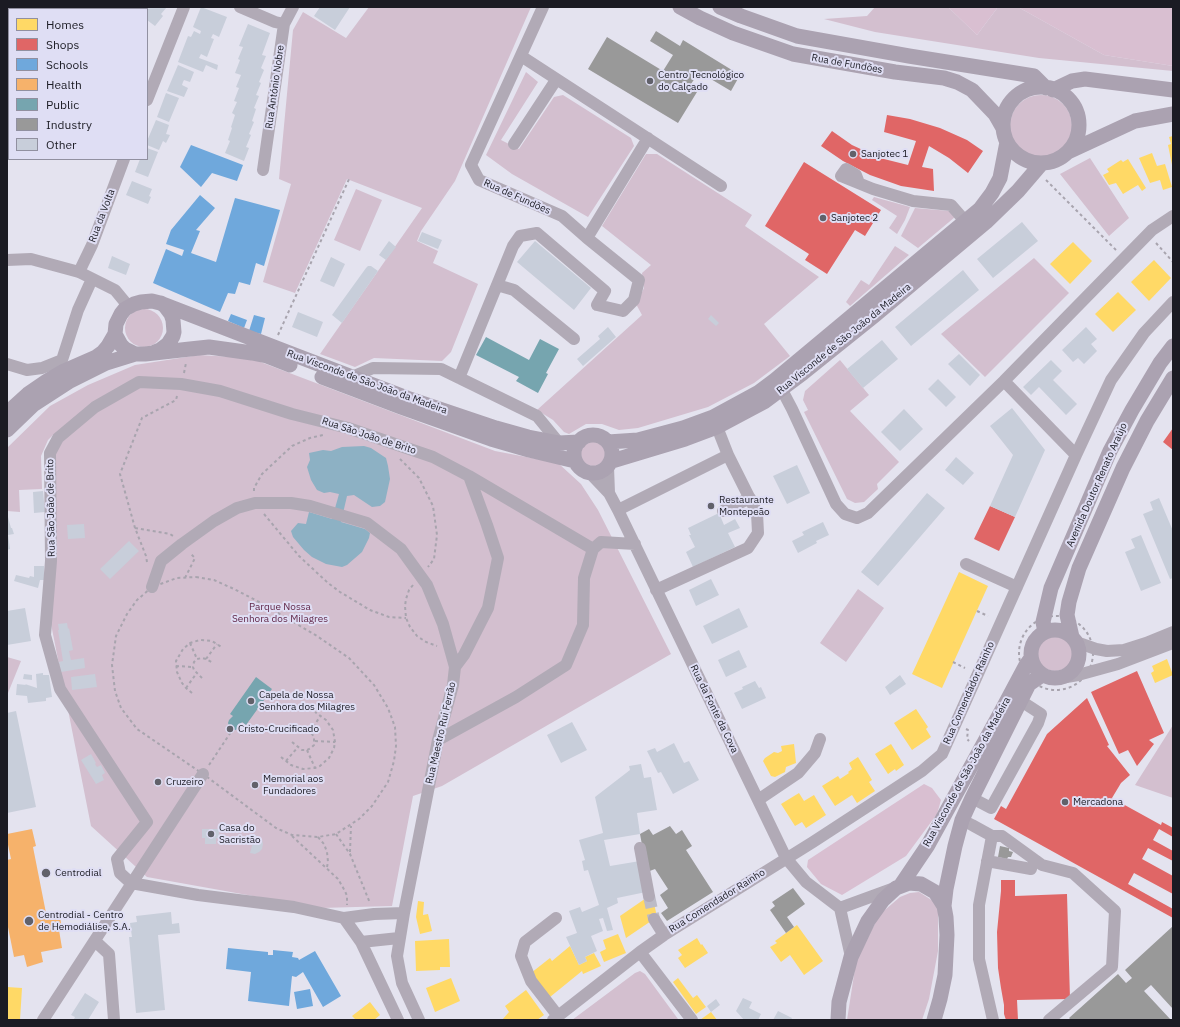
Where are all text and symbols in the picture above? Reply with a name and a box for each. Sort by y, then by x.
legend [8,8,148,160]
text: Homes [46,17,84,32]
text: Shops [46,37,79,52]
street label: Rua António Nobre [263,44,287,130]
street label: Rua de Fundões [811,52,883,76]
text: Schools [46,57,88,72]
place label: Centro Tecnológico do Calçado [658,69,744,92]
marker: Centro Tecnológico do Calçado [645,76,655,86]
text: Health [46,77,82,92]
text: Public [46,97,79,112]
text: Industry [46,117,92,132]
text: Other [46,137,77,152]
place label: Sanjotec 1 [861,148,908,160]
marker: Sanjotec 1 [848,149,858,159]
street label: Rua de Fundões [482,177,552,217]
street label: Rua da Volta [86,188,118,244]
place label: Sanjotec 2 [831,212,878,224]
marker: Sanjotec 2 [818,213,828,223]
street label: Rua Visconde de São João da Madeira [774,281,914,397]
street label: Rua Visconde de São João da Madeira [285,347,449,417]
street label: Rua São João de Brito [320,415,418,457]
street label: Avenida Doutor Renato Araújo [1064,421,1130,549]
street label: Rua São João de Brito [44,459,58,557]
place label: Restaurante Montepeão [719,494,774,518]
marker: Restaurante Montepeão [706,501,716,511]
park label: Parque Nossa Senhora dos Milagres [232,601,328,624]
street label: Rua Comendador Rainho [941,640,997,746]
street label: Rua da Fonte da Cova [687,663,741,755]
street label: Rua Maestro Rui Ferrão [423,681,459,785]
place label: Capela de Nossa Senhora dos Milagres [259,689,355,712]
street label: Rua Visconde de São João da Madeira [921,695,1013,849]
marker: Capela de Nossa Senhora dos Milagres [246,696,256,706]
place label: Cristo-Crucificado [238,723,319,735]
marker: Cristo-Crucificado [225,724,235,734]
place label: Memorial aos Fundadores [263,773,323,796]
place label: Cruzeiro [166,776,203,788]
marker: Cruzeiro [153,777,163,787]
marker: Memorial aos Fundadores [250,780,260,790]
place label: Mercadona [1073,796,1123,808]
marker: Mercadona [1060,797,1070,807]
place label: Casa do Sacristão [219,822,261,846]
marker: Casa do Sacristão [206,829,216,839]
street label: Rua Comendador Rainho [667,866,767,936]
marker: Centrodial [40,867,52,879]
place label: Centrodial [55,867,101,879]
place label: Centrodial - Centro de Hemodiálise, S.A. [38,909,131,932]
marker: Centrodial - Centro de Hemodiálise, S.A. [23,915,35,927]

